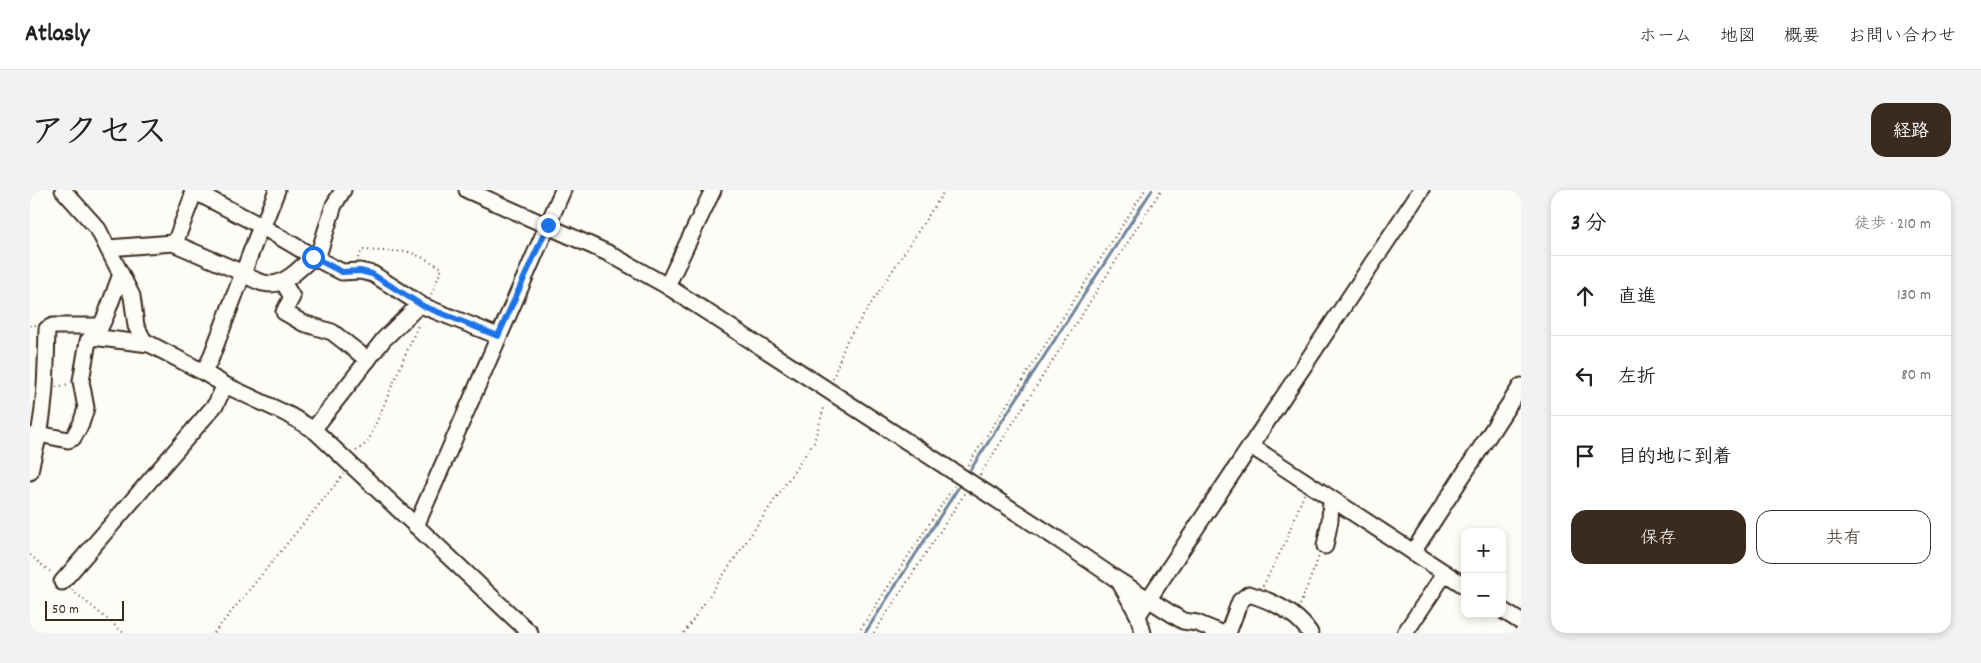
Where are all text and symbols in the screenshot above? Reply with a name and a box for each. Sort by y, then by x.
text: Atlasly [25,18,89,52]
text: ホーム [1639,25,1692,50]
text: 地図 [1720,25,1756,50]
text: 概要 [1784,25,1820,50]
text: お問い合わせ [1848,25,1956,50]
button: 経路 [1871,103,1951,157]
text: アクセス [30,110,168,160]
text: 3 分 [1571,210,1606,240]
text: 徒歩 · 210 m [1854,213,1931,236]
route end [537,214,560,237]
route start [302,246,325,269]
icon: ahead [1571,282,1599,310]
text: 130 m [1897,284,1931,307]
text: 直進 [1618,285,1656,312]
icon: left [1571,362,1599,390]
text: 80 m [1901,364,1931,387]
text: 左折 [1618,365,1656,392]
icon: arrive [1571,442,1599,470]
text: 目的地に到着 [1618,445,1732,472]
button: 保存 [1571,510,1746,564]
button: 共有 [1756,510,1931,564]
map controls [1461,528,1506,618]
button: + [1461,528,1506,573]
button: − [1461,573,1506,618]
scale bar [45,598,124,621]
text: 50 m [52,600,79,620]

